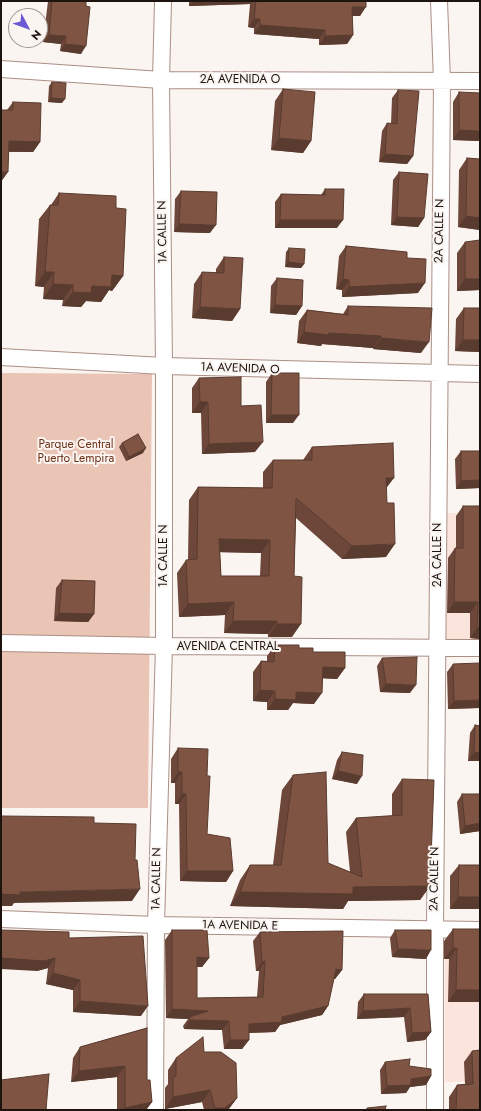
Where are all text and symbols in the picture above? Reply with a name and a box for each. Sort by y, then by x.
north arrow [8,8,48,48]
text: N [27,27,45,44]
street label: 2A AVENIDA O [200,73,280,87]
street label: 2A CALLE N [432,199,448,263]
street label: 1A CALLE N [155,200,171,264]
street label: 1A AVENIDA O [200,360,280,378]
park label: Parque Central Puerto Lempira [38,438,114,466]
street label: 2A CALLE N [431,523,445,587]
street label: 1A CALLE N [157,524,171,588]
street label: AVENIDA CENTRAL [177,640,279,654]
street label: 1A CALLE N [149,847,165,911]
street label: 2A CALLE N [427,847,443,911]
street label: 1A AVENIDA E [202,918,278,934]

